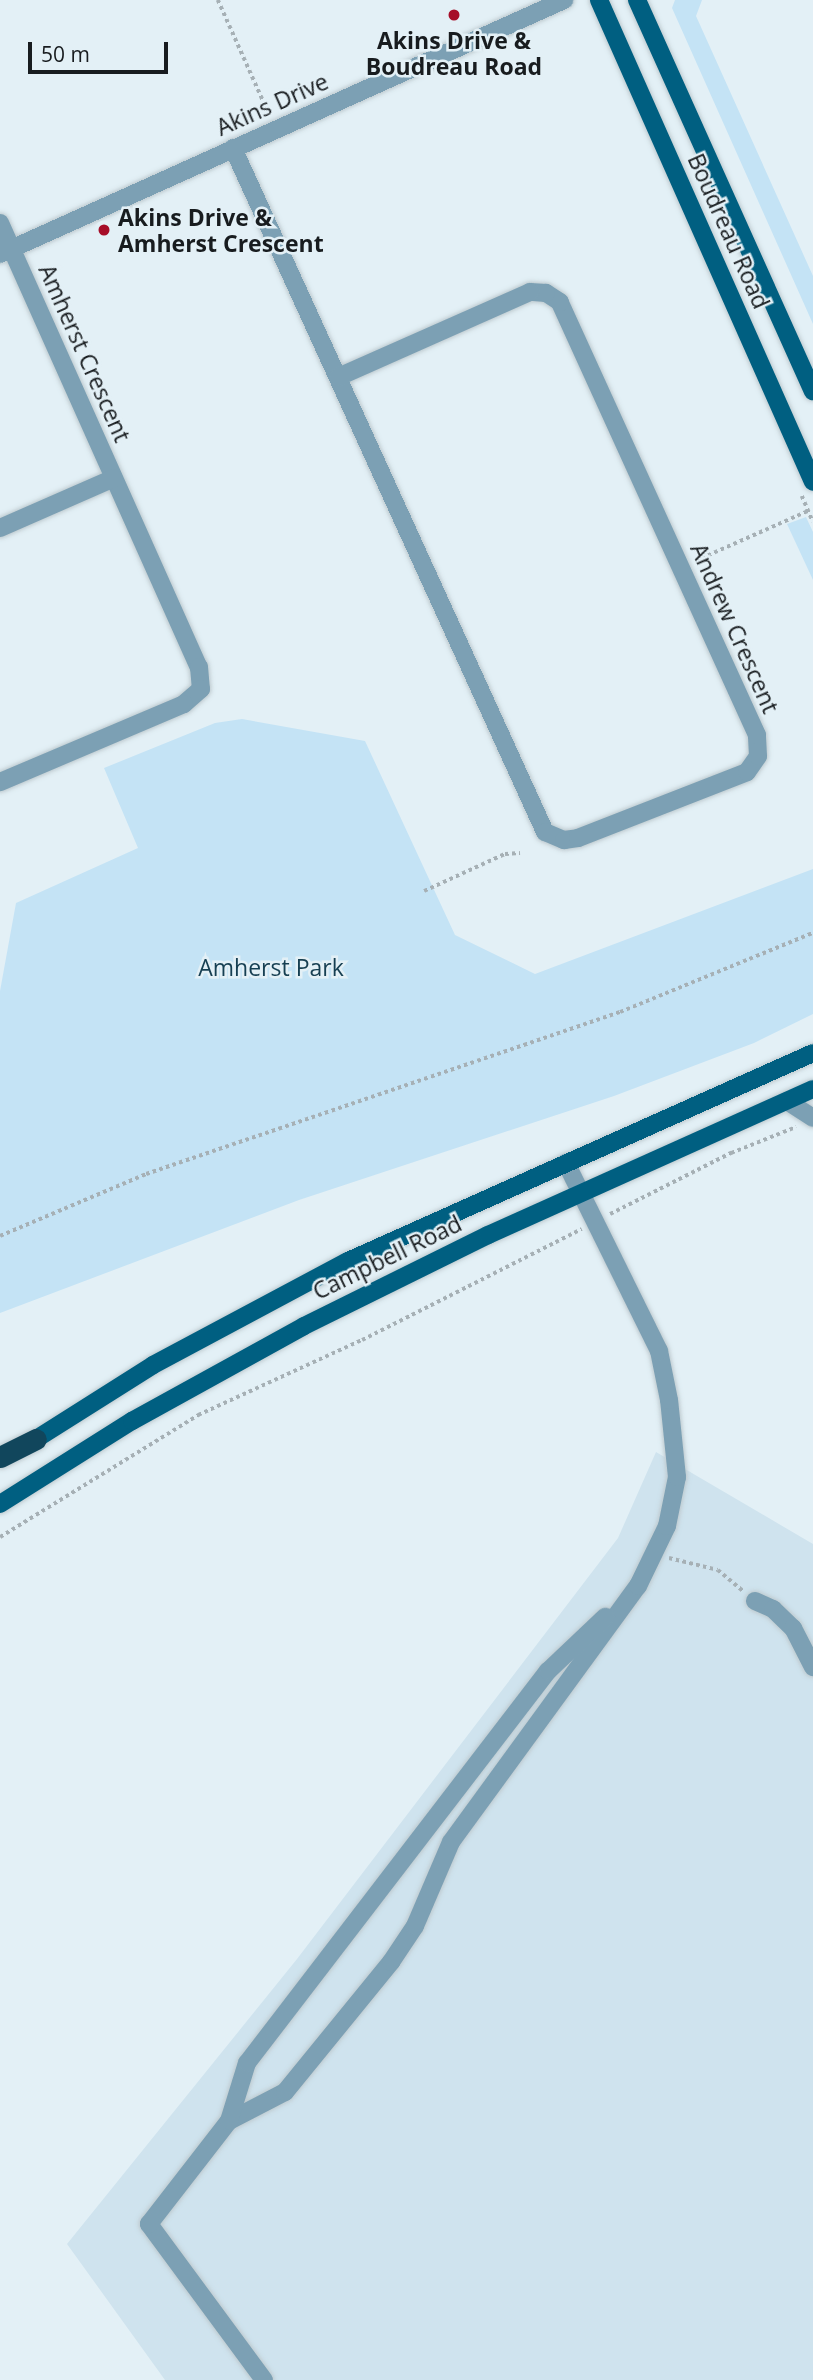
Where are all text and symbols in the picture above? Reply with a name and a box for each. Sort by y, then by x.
marker: Akins Drive & Boudreau Road [446,7,462,23]
place label: Akins Drive & Boudreau Road [366,26,542,80]
scale bar [32,28,172,72]
text: 50 m [41,40,90,68]
street label: Akins Drive [212,67,332,141]
street label: Boudreau Road [682,149,776,313]
place label: Akins Drive & Amherst Crescent [118,203,324,257]
marker: Akins Drive & Amherst Crescent [96,222,112,238]
street label: Amherst Crescent [33,260,137,446]
street label: Andrew Crescent [685,539,785,717]
park label: Amherst Park [198,953,344,981]
street label: Campbell Road [308,1209,466,1305]

